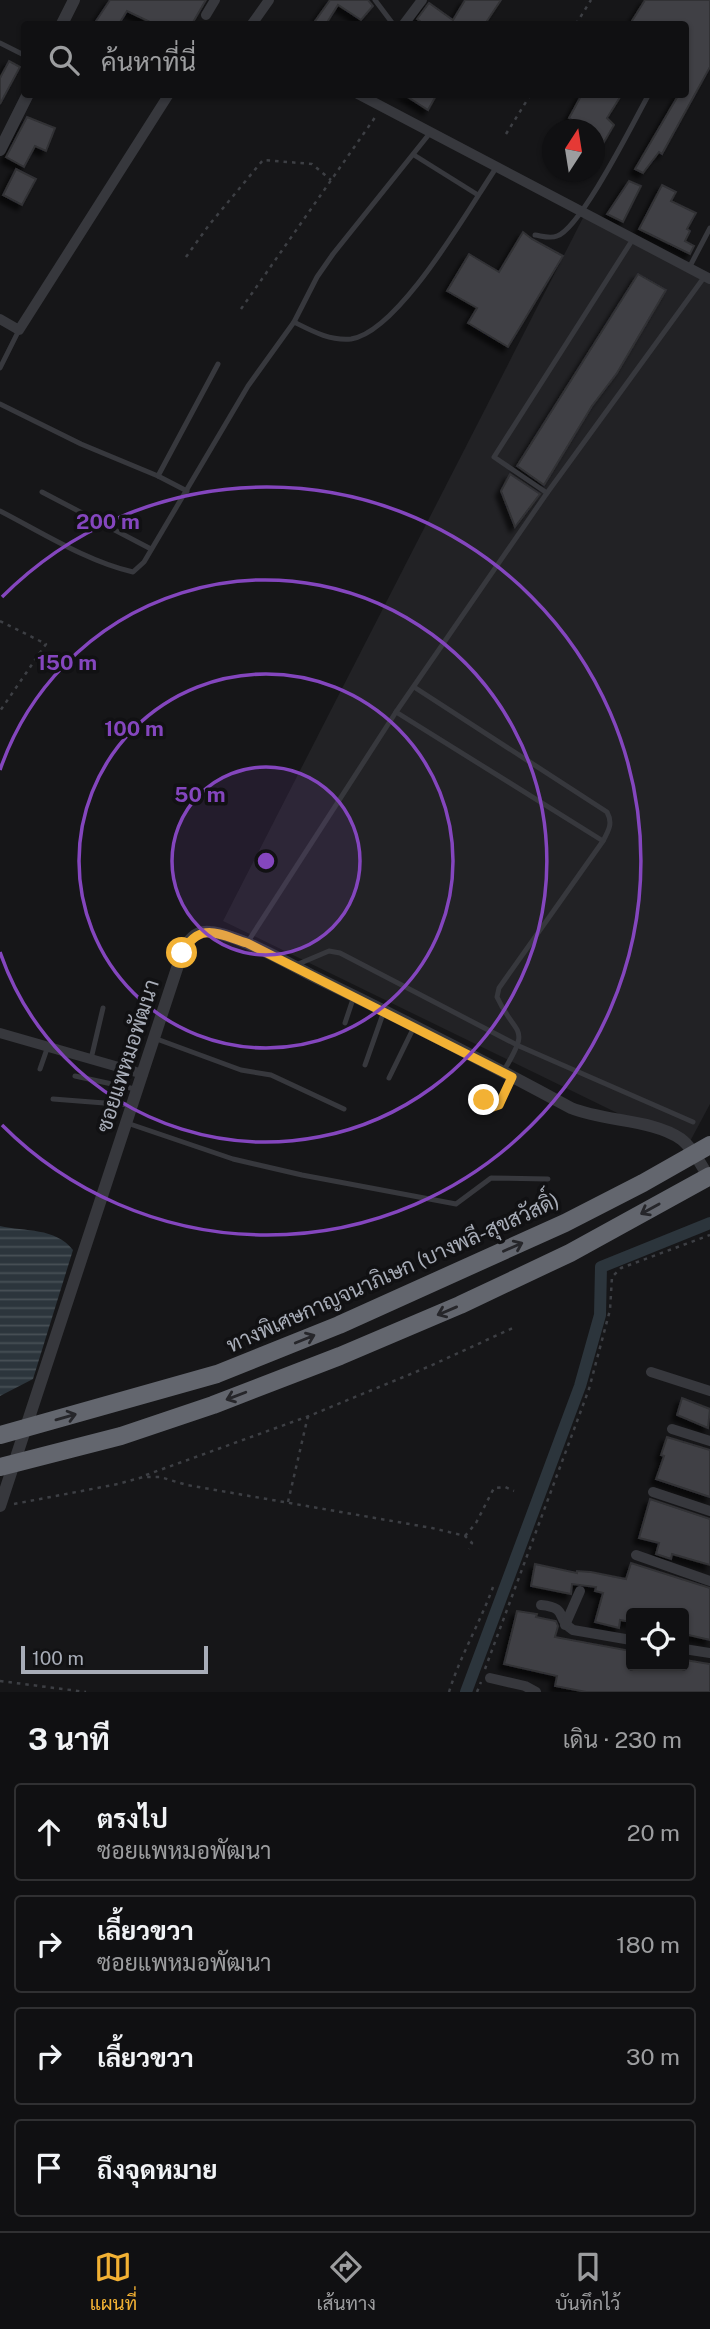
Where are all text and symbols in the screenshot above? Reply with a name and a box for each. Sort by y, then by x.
search box [21,21,689,98]
icon: search [45,41,83,79]
text: ค้นหาที่นี่ [101,46,196,77]
north arrow [542,119,605,182]
text: 200 m [76,509,140,534]
text: 150 m [37,650,97,675]
text: 100 m [104,716,164,741]
text: 50 m [174,782,226,807]
centre of rings [254,849,278,873]
route start [166,937,197,968]
street label: ซอยแพหมอพัฒนา [91,976,164,1135]
route end [468,1084,499,1115]
street label: ทางพิเศษกาญจนาภิเษก (บางพลี-สุขสวัสดิ์) [220,1181,564,1359]
one-way arrow [640,1203,661,1216]
one-way arrow [502,1240,523,1253]
one-way arrow [436,1305,458,1318]
one-way arrow [294,1332,316,1345]
one-way arrow [226,1391,247,1403]
one-way arrow [55,1409,77,1422]
map controls [626,1608,689,1671]
button: locate [626,1608,689,1671]
scale bar [21,1643,208,1675]
text: 100 m [32,1647,84,1669]
text: 3 นาที [28,1721,110,1757]
text: เดิน · 230 m [563,1726,682,1753]
text: ตรงไป [97,1803,168,1834]
icon: ahead [30,1813,68,1851]
text: 20 m [627,1819,680,1846]
text: ซอยแพหมอพัฒนา [97,1837,271,1864]
text: เลี้ยวขวา [97,1915,194,1946]
icon: right [30,1925,68,1963]
text: 180 m [616,1931,680,1958]
text: ซอยแพหมอพัฒนา [97,1949,271,1976]
icon: right [30,2037,68,2075]
text: เลี้ยวขวา [97,2042,194,2073]
text: 30 m [626,2043,680,2070]
icon: arrive [30,2149,68,2187]
text: ถึงจุดหมาย [97,2154,218,2185]
tab: แผนที่ [90,2248,137,2314]
tab: เส้นทาง [317,2248,376,2314]
tab: บันทึกไว้ [555,2248,620,2314]

